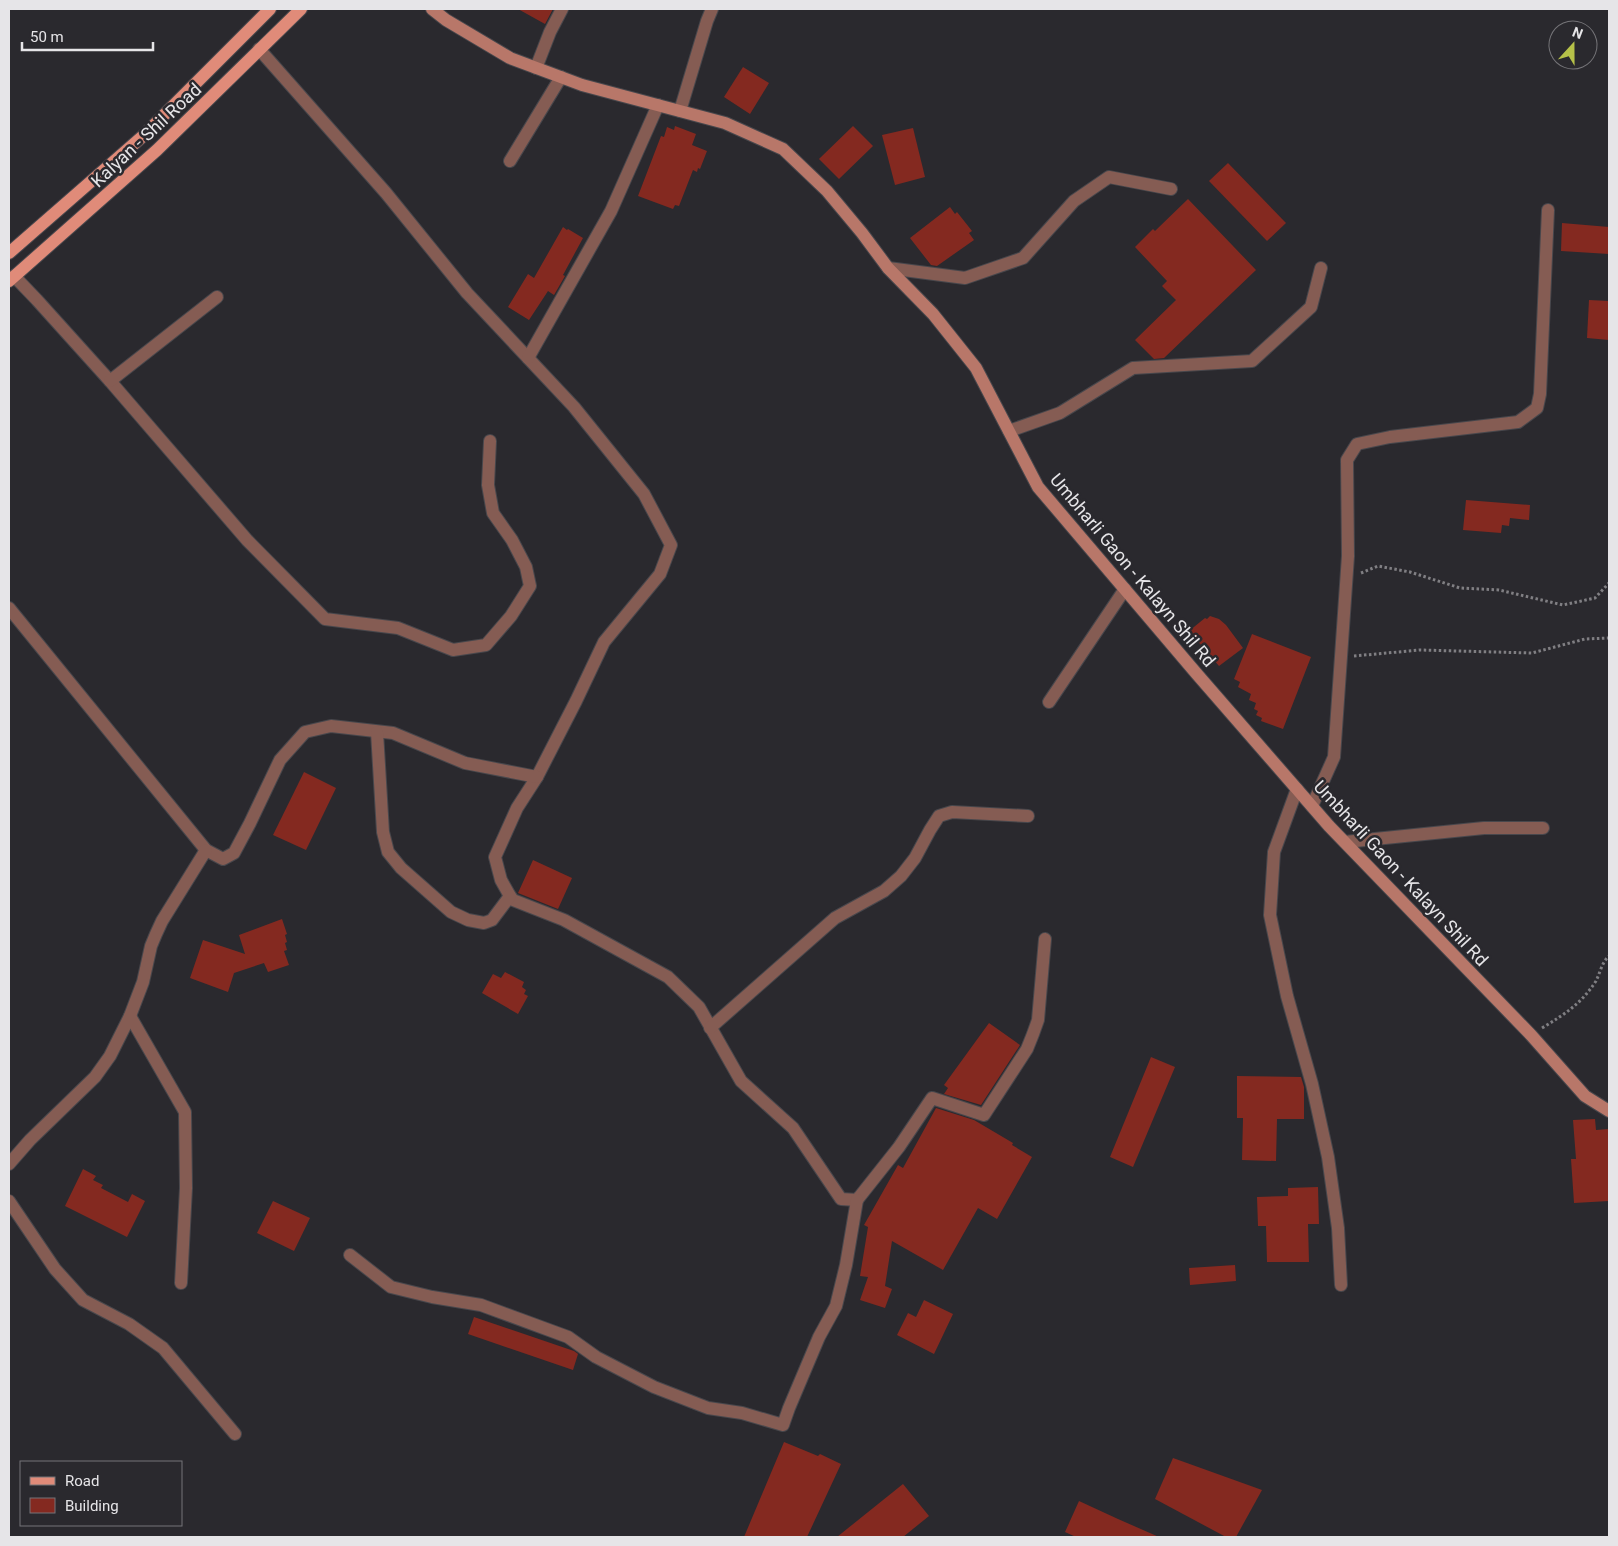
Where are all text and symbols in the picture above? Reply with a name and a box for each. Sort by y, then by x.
scale bar [22,20,154,52]
north arrow [1548,20,1598,70]
text: N [1570,24,1585,42]
text: 50 m [30,28,64,46]
street label: Kalyan - Shil Road [87,79,205,191]
street label: Umbharli Gaon - Kalayn Shil Rd [1046,469,1220,671]
street label: Umbharli Gaon - Kalayn Shil Rd [1309,776,1493,970]
legend [20,1461,182,1526]
text: Road [65,1472,99,1490]
text: Building [65,1497,119,1515]

